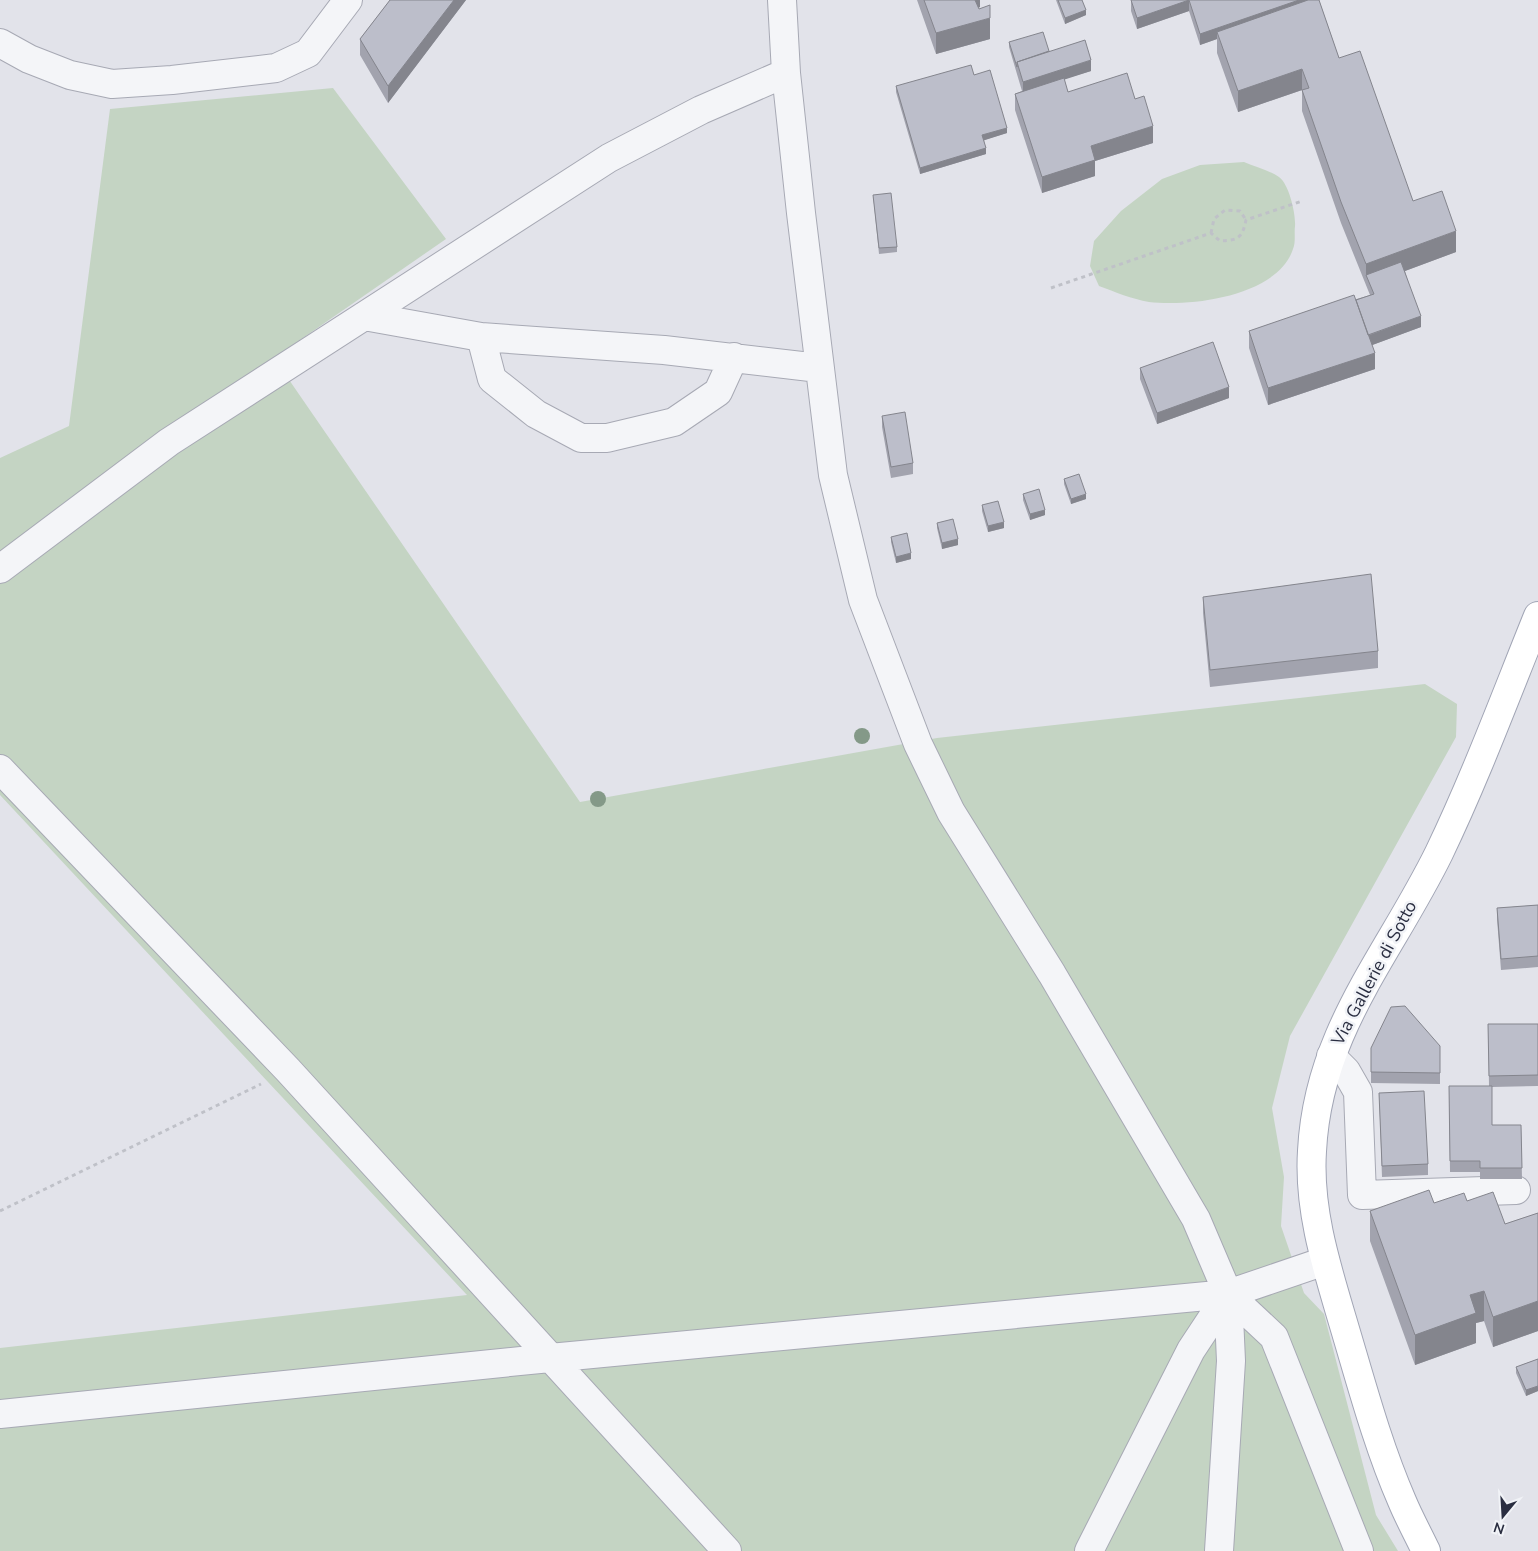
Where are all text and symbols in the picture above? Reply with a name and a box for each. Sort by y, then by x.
street label: Via Gallerie di Sotto [1325,896,1422,1051]
north arrow [1478,1491,1528,1541]
text: N [1491,1517,1507,1539]

